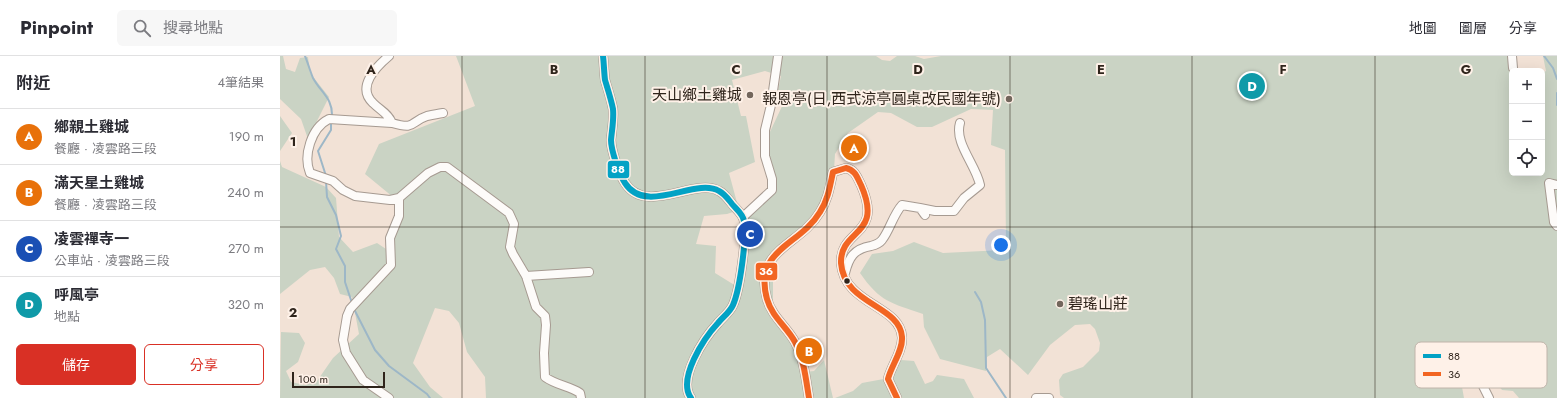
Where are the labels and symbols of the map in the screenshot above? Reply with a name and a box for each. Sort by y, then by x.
text: A [365,60,376,79]
text: B [550,60,559,79]
text: C [731,60,741,79]
text: D [913,60,923,79]
text: E [1097,60,1105,79]
text: F [1279,60,1287,79]
text: G [1461,60,1472,79]
pin: D [1239,71,1265,101]
place label: 天山鄉土雞城 [652,84,742,106]
place label: 報恩亭(日,西式涼亭圓桌改民國年號) [762,88,1001,110]
marker: 天山鄉土雞城 [745,90,755,100]
marker: 報恩亭(日,西式涼亭圓桌改民國年號) [1004,94,1014,104]
text: 1 [290,132,296,151]
pin: A [841,133,867,163]
line badge: 88 [607,160,630,179]
text: 88 [611,161,625,177]
pin: C [737,219,763,249]
your location [991,235,1011,255]
line badge: 36 [755,262,778,281]
text: 36 [759,263,773,279]
unlabelled marker [842,276,852,286]
place label: 碧瑤山莊 [1068,293,1128,315]
marker: 碧瑤山莊 [1055,299,1065,309]
text: 2 [289,303,297,322]
pin: B [796,336,822,366]
legend [1415,342,1547,388]
text: 88 [1448,348,1460,364]
text: 36 [1448,366,1460,382]
scale bar [292,370,385,389]

